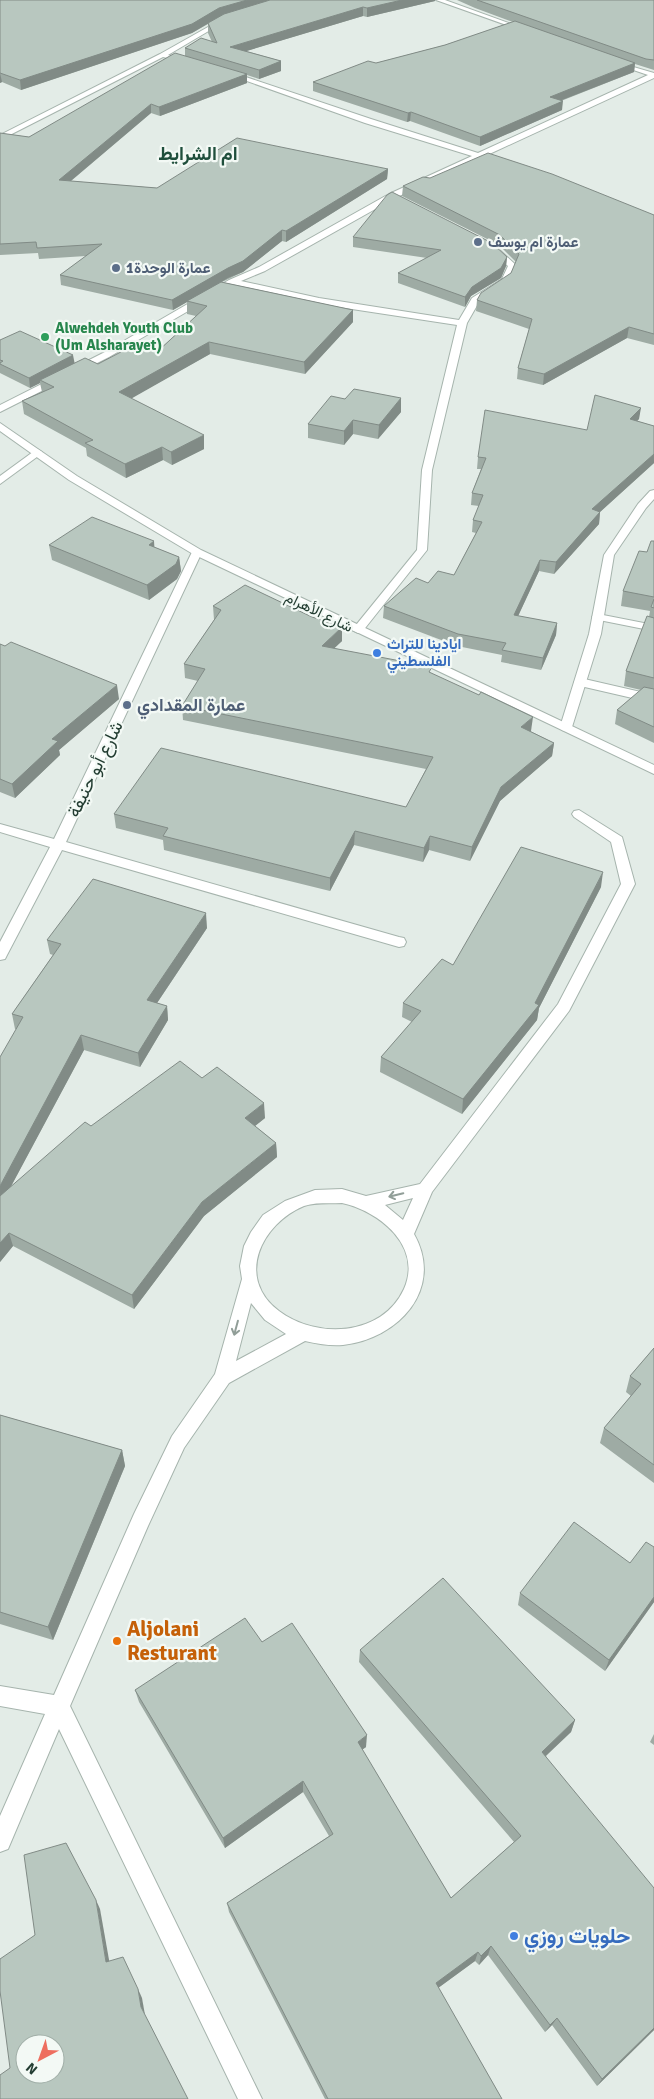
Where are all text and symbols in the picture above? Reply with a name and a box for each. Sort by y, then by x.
district label: ام الشرايط [158,142,238,166]
place label: عمارة ام يوسف [488,233,578,252]
marker: عمارة ام يوسف [472,236,484,248]
place label: عمارة الوحدة1 [126,259,210,277]
marker: عمارة الوحدة1 [110,262,122,274]
place label: Alwehdeh Youth Club (Um Alsharayet) [55,319,193,354]
marker: Alwehdeh Youth Club (Um Alsharayet) [39,331,51,343]
street label: شارع الأهرام [281,588,356,638]
place label: ايادينا للتراث الفلسطيني [387,635,461,674]
marker: ايادينا للتراث الفلسطيني [371,647,383,659]
place label: عمارة المقدادي [137,694,245,720]
marker: عمارة المقدادي [121,699,133,711]
street label: شارع أبو حنيفة [62,717,129,821]
one-way arrow [388,1191,404,1201]
one-way arrow [231,1320,241,1336]
place label: Aljolani Resturant [127,1616,217,1666]
marker: Aljolani Resturant [111,1635,123,1647]
place label: حلويات روزي [524,1923,630,1953]
marker: حلويات روزي [508,1930,520,1942]
north arrow [15,2034,65,2084]
text: N [23,2059,41,2078]

